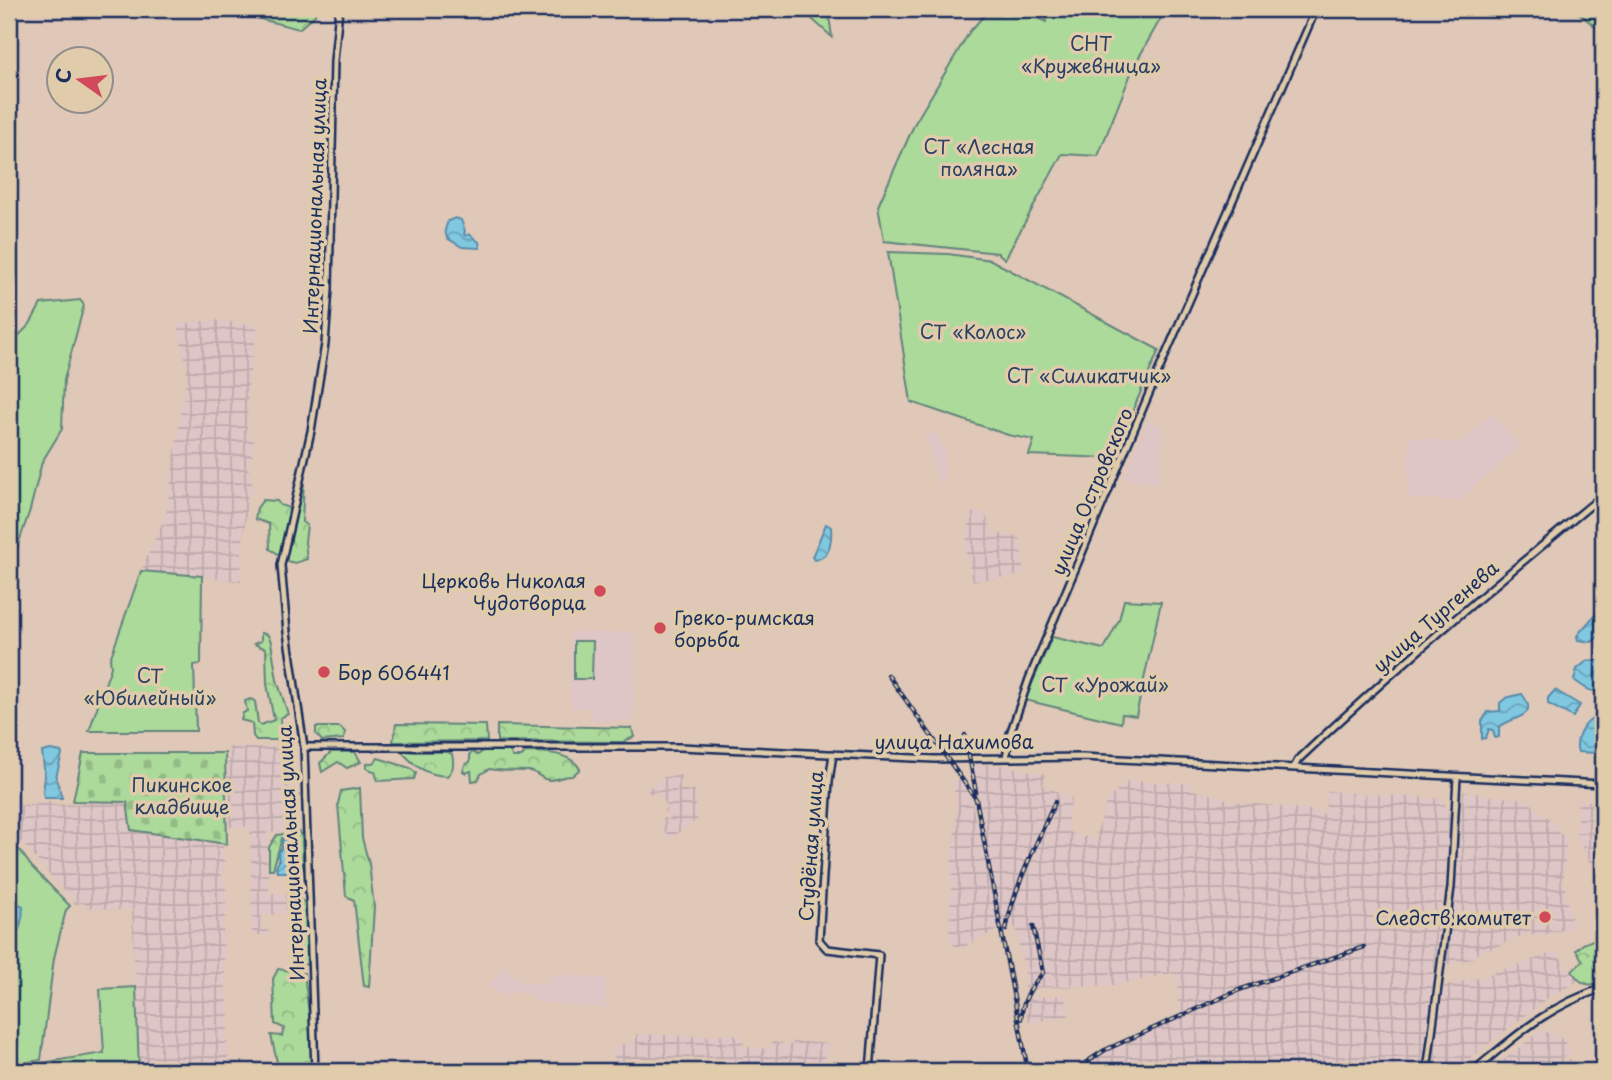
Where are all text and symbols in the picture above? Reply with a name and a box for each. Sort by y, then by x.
park label: СНТ «Кружевница» [1021,29,1161,79]
north arrow [46,46,116,116]
text: С [47,65,78,86]
street label: Интернациональная улица [296,78,332,334]
park label: СТ «Лесная поляна» [923,132,1035,182]
park label: СТ «Колос» [920,317,1026,345]
park label: СТ «Силикатчик» [1007,361,1171,389]
street label: улица Островского [1043,403,1139,579]
street label: улица Тургенева [1366,553,1504,679]
place label: Церковь Николая Чудотворца [421,566,586,616]
marker: Церковь Николая Чудотворца [592,583,608,599]
place label: Греко-римская борьба [674,603,815,653]
marker: Греко-римская борьба [652,620,668,636]
place label: Бор 606441 [338,658,450,686]
park label: СТ «Юбилейный» [84,661,216,711]
marker: Бор 606441 [316,664,332,680]
park label: СТ «Урожай» [1041,670,1169,698]
street label: Интернациональная улица [269,725,311,981]
street label: улица Нахимова [874,727,1034,755]
park label: Пикинское кладбище [131,770,233,820]
street label: Студёная улица [791,770,829,922]
place label: Следств.комитет [1375,903,1532,931]
marker: Следств.комитет [1537,909,1553,925]

